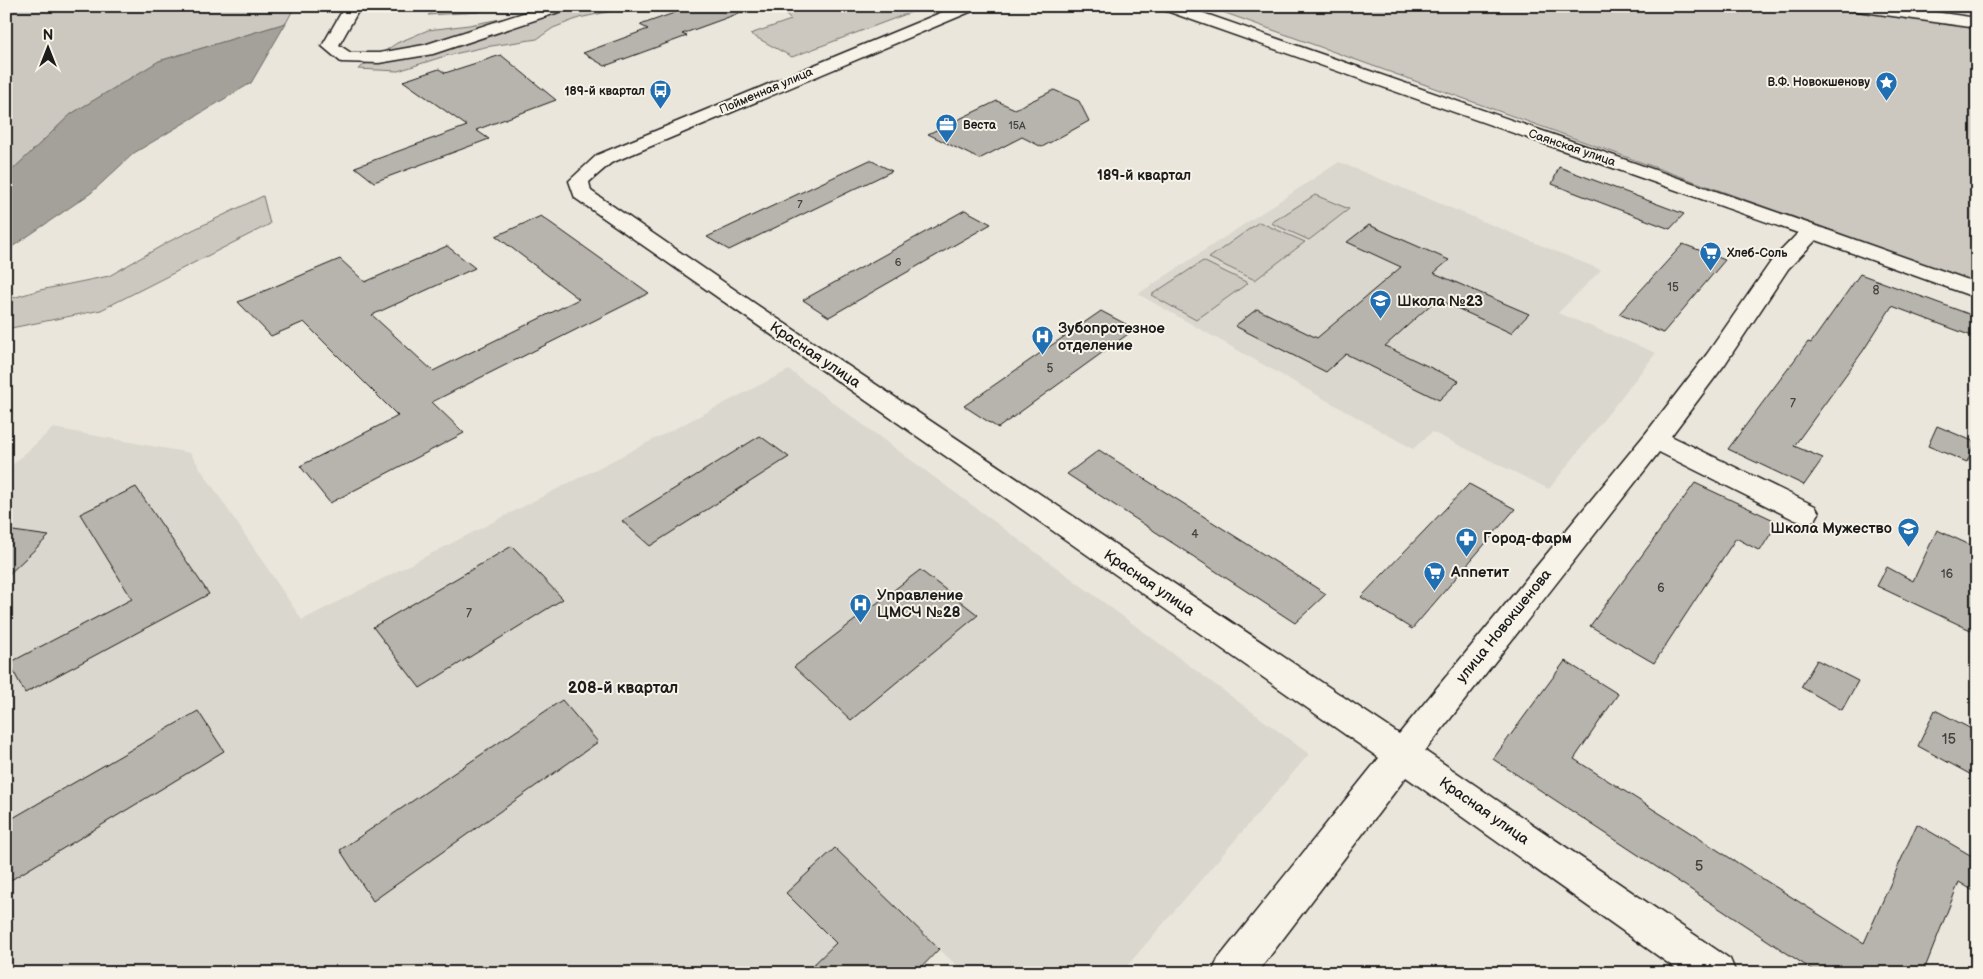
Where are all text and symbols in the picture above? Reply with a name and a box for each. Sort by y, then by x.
north arrow [22,22,72,72]
text: N [43,27,53,44]
street label: Пойменная улица [717,64,815,118]
place icon: В.Ф. Новокшенову [1874,70,1898,101]
place label: В.Ф. Новокшенову [1767,75,1870,90]
bus stop icon: 189-й квартал [649,79,673,110]
place label: 189-й квартал [565,84,645,99]
office icon: Веста [935,113,959,144]
place label: Веста [963,118,997,133]
house number: 15А [1008,119,1026,132]
street label: Саянская улица [1527,126,1617,170]
district label: 189-й квартал [1097,167,1191,184]
house number: 7 [797,198,803,211]
supermarket icon: Хлеб-Соль [1699,241,1723,272]
place label: Хлеб-Соль [1726,246,1788,261]
house number: 6 [895,256,902,269]
house number: 15 [1667,280,1679,295]
house number: 8 [1873,283,1880,298]
school or university icon: Школа №23 [1369,289,1393,320]
place label: Школа №23 [1397,292,1483,311]
street label: Красная улица [766,318,864,392]
place label: Зубопротезное отделение [1058,319,1165,355]
hospital icon: Зубопротезное отделение [1030,325,1054,356]
house number: 5 [1047,361,1054,376]
house number: 7 [1790,396,1796,411]
school or university icon: Школа Мужество [1896,516,1920,547]
place label: Школа Мужество [1770,519,1892,538]
pharmacy icon: Город-фарм [1455,526,1479,557]
house number: 4 [1191,527,1199,542]
place label: Город-фарм [1483,529,1572,548]
street label: Красная улица [1100,546,1198,620]
supermarket icon: Аппетит [1423,560,1447,591]
place label: Аппетит [1450,563,1510,582]
street label: улица Новокшенова [1452,565,1556,687]
house number: 16 [1941,567,1953,582]
house number: 6 [1657,581,1665,596]
place label: Управление ЦМСЧ №28 [877,586,963,622]
hospital icon: Управление ЦМСЧ №28 [849,592,873,623]
house number: 7 [466,606,472,621]
district label: 208-й квартал [568,679,678,698]
house number: 15 [1942,730,1956,749]
street label: Красная улица [1435,773,1533,849]
house number: 5 [1695,857,1703,876]

